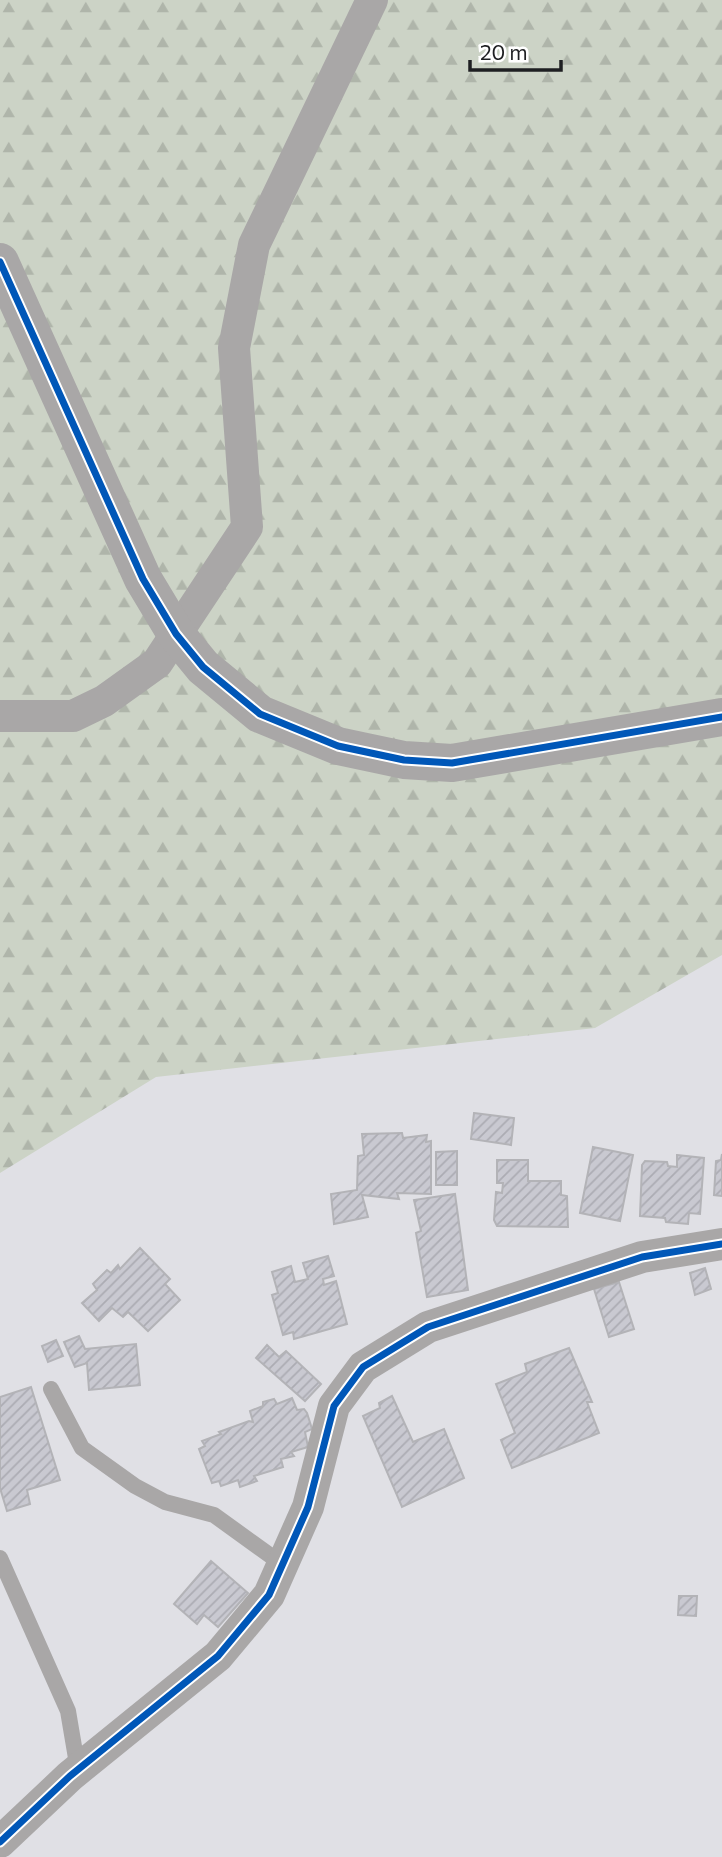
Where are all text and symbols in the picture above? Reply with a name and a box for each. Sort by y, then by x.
scale bar [470,28,561,72]
text: 20 m [480,39,528,64]

